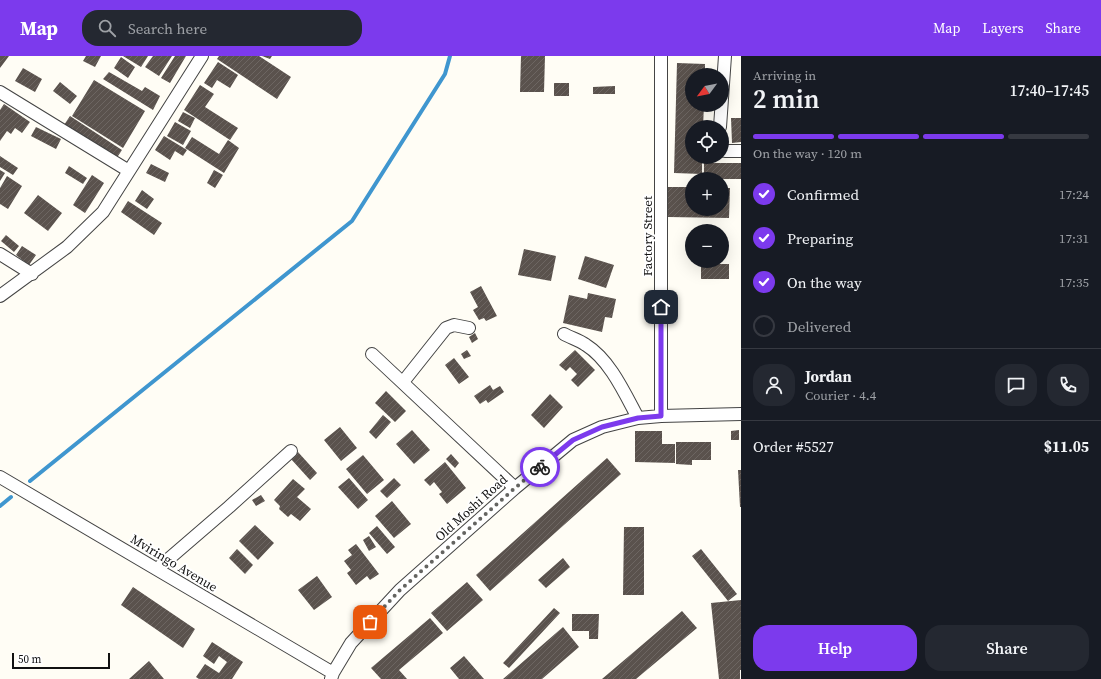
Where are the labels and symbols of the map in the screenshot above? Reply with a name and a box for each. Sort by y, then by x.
north arrow [685,68,729,112]
street label: Factory Street [639,195,656,276]
pin [644,290,678,324]
courier [520,447,560,487]
street label: Old Moshi Road [431,471,511,545]
street label: Mviringo Avenue [127,530,221,596]
pin [353,605,387,639]
scale bar [12,651,110,670]

